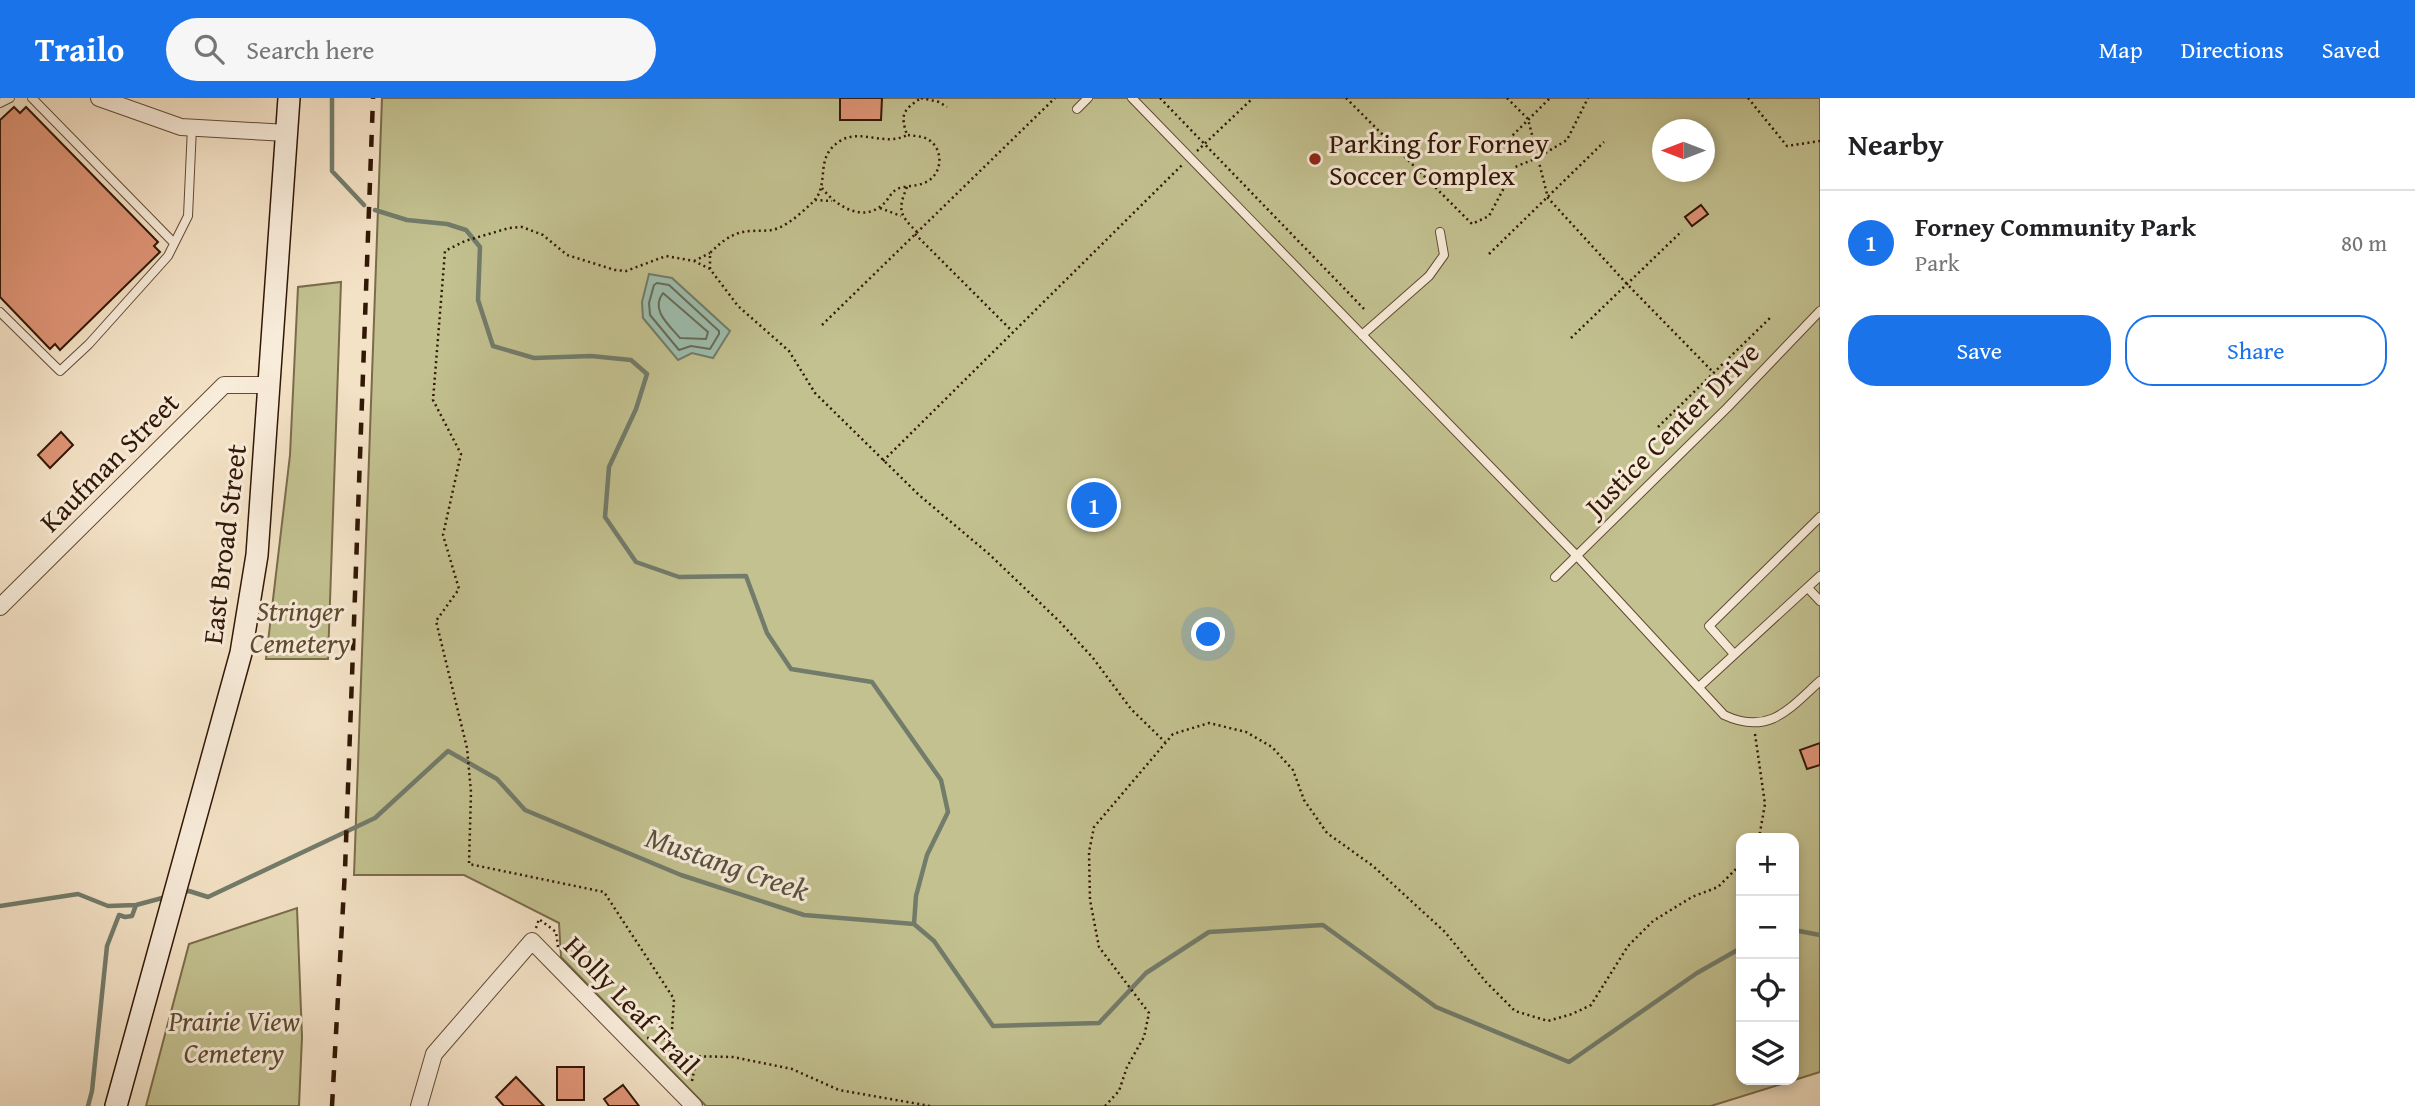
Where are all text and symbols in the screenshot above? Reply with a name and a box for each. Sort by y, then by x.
search box [166,18,656,81]
text: Trailo [35,25,124,73]
icon: search [190,30,228,68]
text: Search here [246,30,375,69]
text: Map [2099,32,2143,67]
text: Directions [2181,32,2284,67]
text: Saved [2322,32,2380,67]
north arrow [1652,119,1715,182]
place label: Parking for Forney Soccer Complex [1329,122,1549,195]
text: Nearby [1848,122,1944,166]
marker: Parking for Forney Soccer Complex [1307,151,1323,167]
text: Forney Community Park [1915,207,2196,246]
text: 1 [1865,226,1877,259]
text: 80 m [2341,226,2387,259]
text: Park [1915,246,1959,279]
button: Save [1848,315,2111,386]
button: Share [2125,315,2387,386]
street label: Justice Center Drive [1573,332,1768,527]
street label: Kaufman Street [30,382,188,541]
street label: East Broad Street [191,442,256,646]
pin: 1 [1071,479,1117,531]
park label: Stringer Cemetery [250,590,350,663]
your location [1191,617,1225,651]
water label: Mustang Creek [640,815,815,912]
map controls [1736,833,1799,1085]
button: + [1736,833,1799,896]
button: − [1736,896,1799,959]
street label: Holly Leaf Trail [555,926,710,1084]
button: locate [1736,959,1799,1022]
park label: Prairie View Cemetery [167,1000,300,1073]
button: layers [1736,1022,1799,1085]

